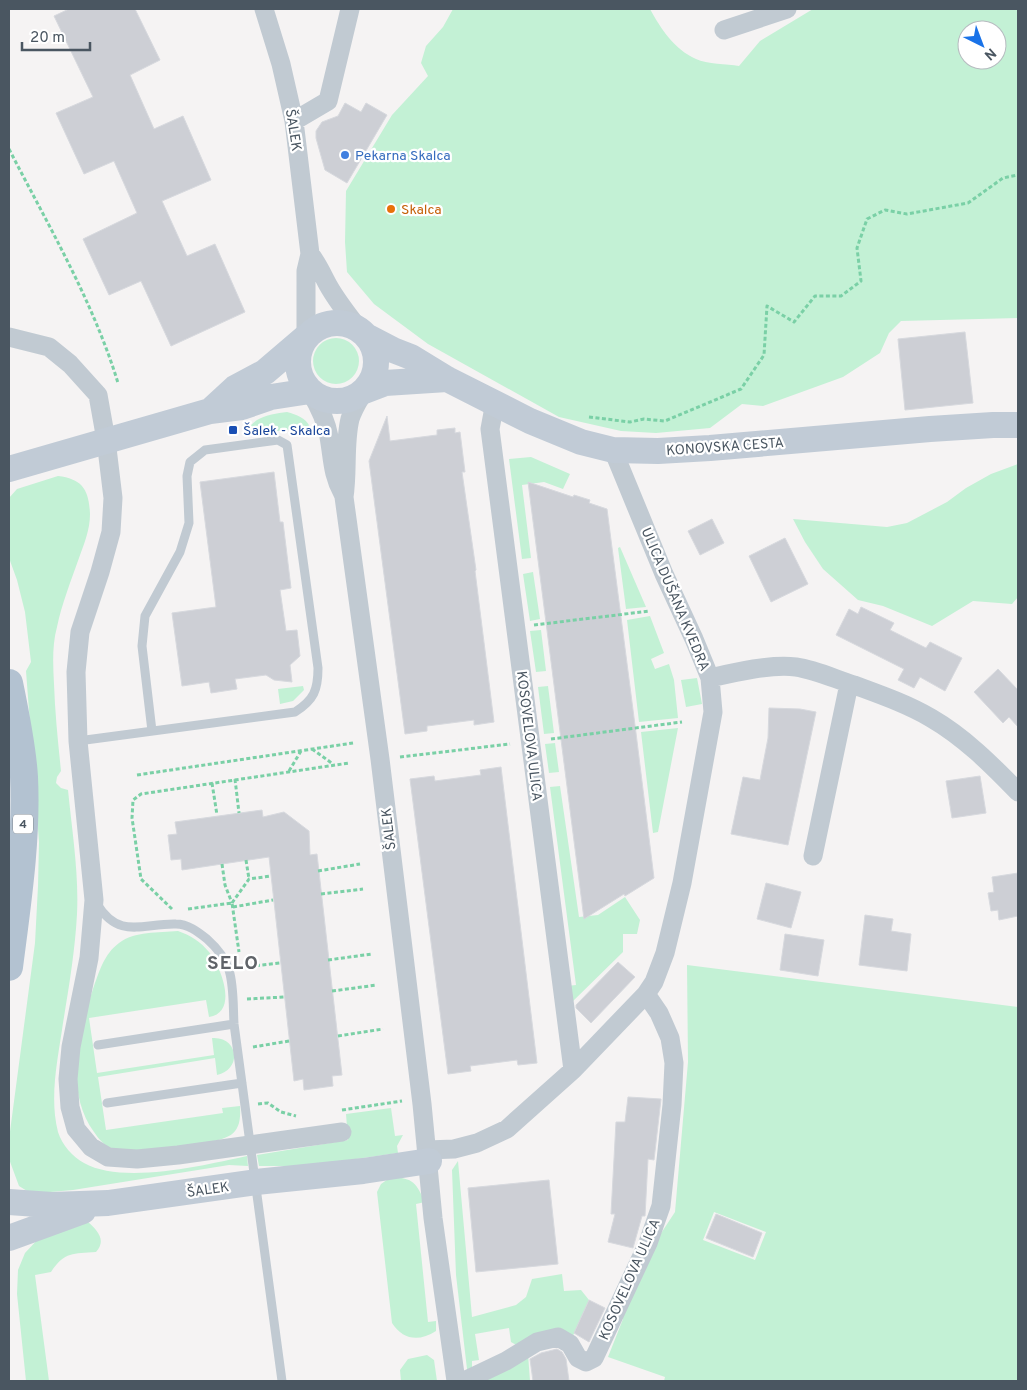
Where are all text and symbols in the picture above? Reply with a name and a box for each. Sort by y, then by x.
scale bar [22,20,90,52]
north arrow [957,20,1007,70]
text: 20 m [30,29,65,48]
text: N [980,44,999,63]
street label: ŠALEK [281,108,305,153]
place label: Pekarna Skalca [355,148,451,165]
marker: Pekarna Skalca [339,149,351,161]
place label: Skalca [401,202,442,219]
marker: Skalca [385,203,397,215]
place label: Šalek - Skalca [243,422,330,440]
marker: Šalek - Skalca [227,424,239,436]
street label: KONOVSKA CESTA [666,435,785,460]
street label: ULICA DUŠANA KVEDRA [637,525,714,674]
street label: KOSOVELOVA ULICA [512,670,545,802]
street label: ŠALEK [377,807,401,851]
road number: 4 [13,814,33,834]
district label: SELO [207,952,259,976]
street label: ŠALEK [186,1178,230,1202]
street label: KOSOVELOVA ULICA [596,1216,665,1343]

